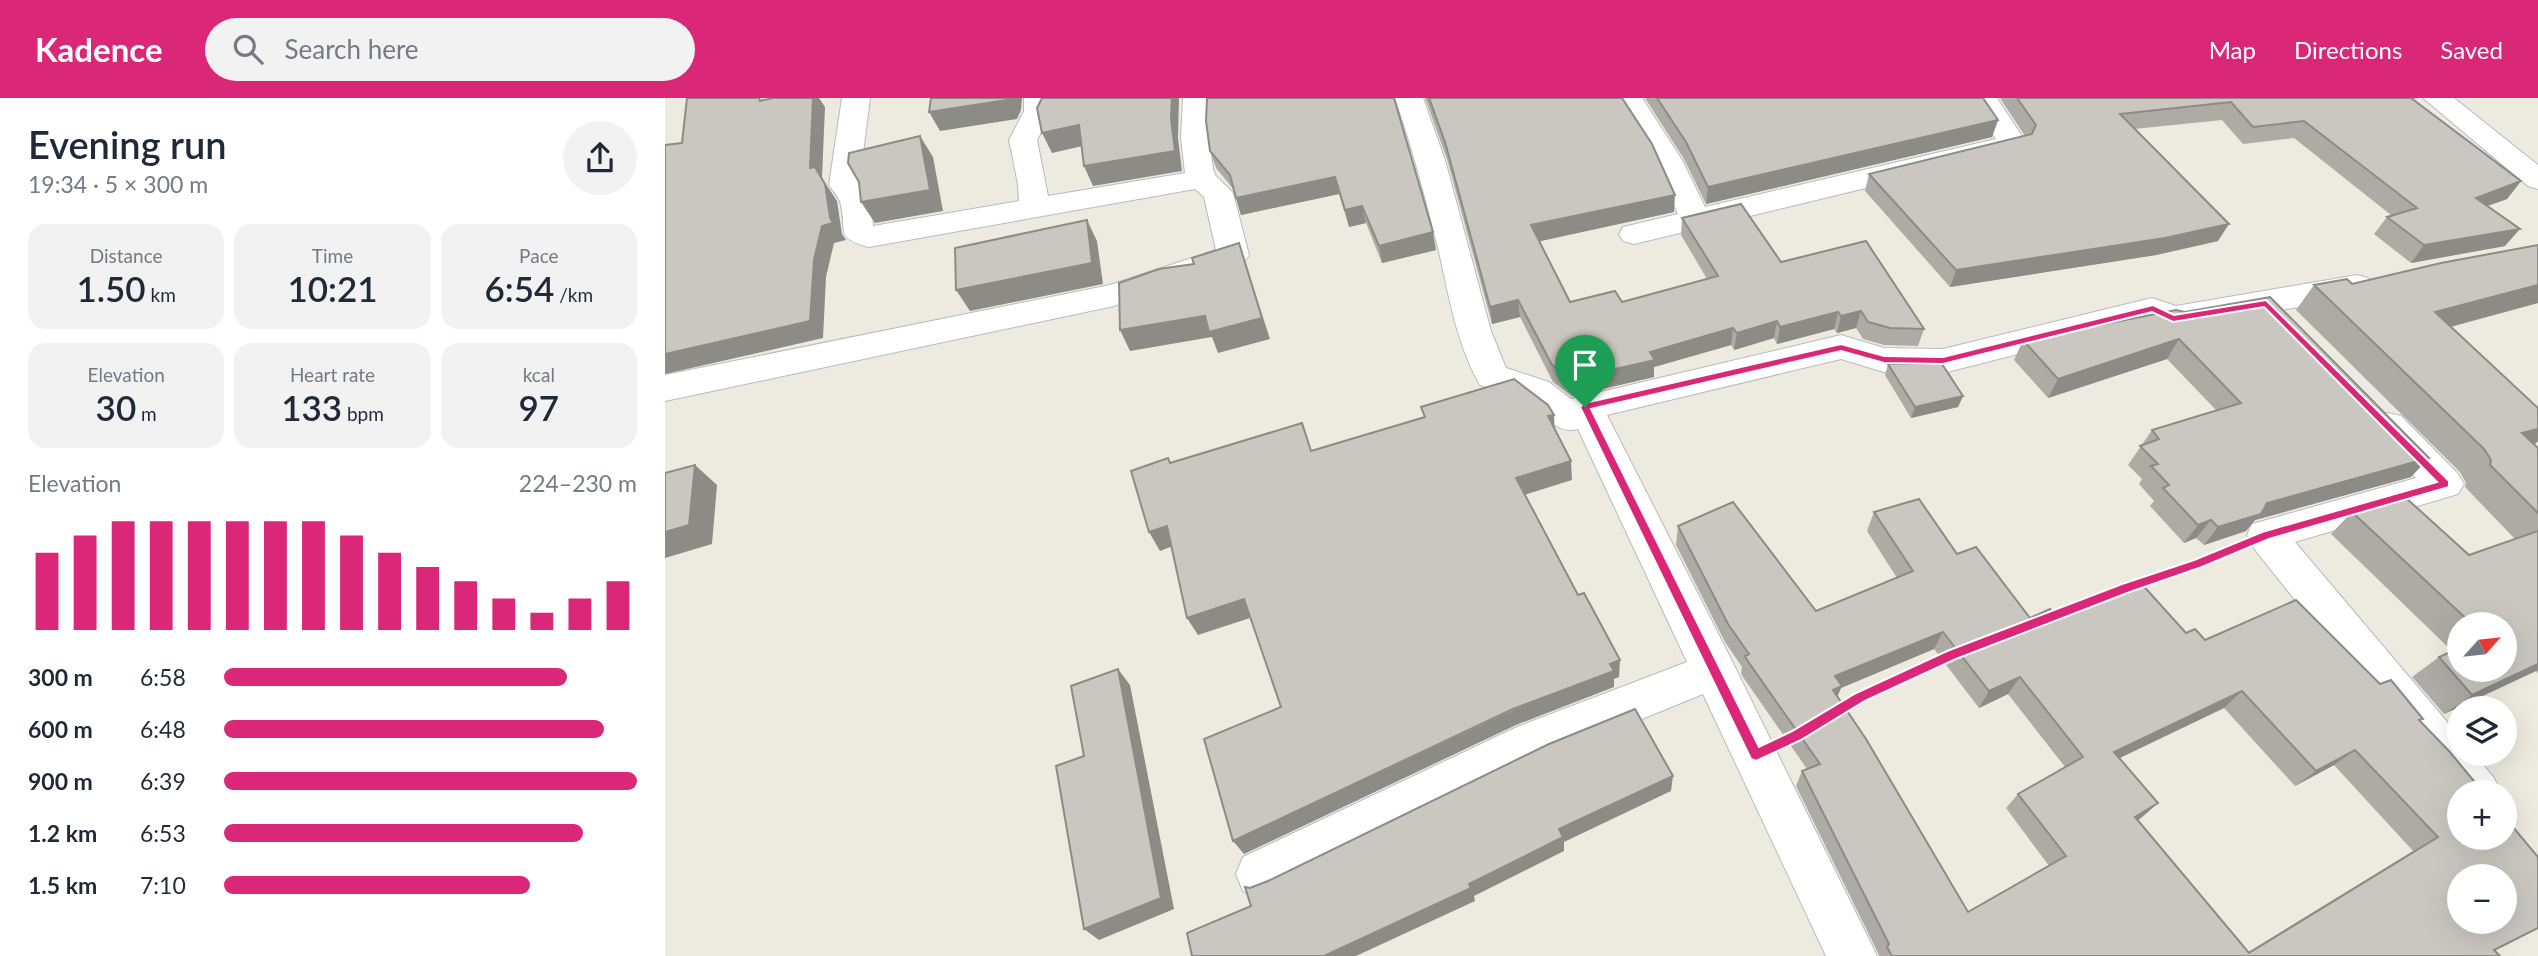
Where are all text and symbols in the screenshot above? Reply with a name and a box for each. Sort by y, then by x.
search box [205,18,695,81]
text: Kadence [35,29,163,69]
icon: search [229,30,267,68]
text: Search here [285,33,419,65]
text: Map [2209,35,2256,64]
text: Directions [2294,35,2402,64]
text: Saved [2440,35,2503,64]
text: Evening run [28,121,227,167]
button: share [563,121,637,195]
text: 19:34 · 5 × 300 m [28,170,208,198]
text: Distance [90,244,163,267]
text: Time [312,244,353,267]
text: Pace [519,244,559,267]
text: 1.50 [76,267,146,309]
text: 10:21 [287,267,378,309]
text: 6:54 [485,267,554,309]
text: km [146,283,176,306]
text: /km [554,283,593,306]
pin [1555,335,1615,407]
icon: arrive [1566,346,1604,384]
text: Elevation [88,363,165,386]
text: Heart rate [290,363,375,386]
text: kcal [523,363,555,386]
text: 30 [96,386,136,428]
text: 133 [281,386,342,428]
text: 97 [519,386,559,428]
text: m [136,402,157,425]
text: bpm [342,402,384,425]
text: Elevation [28,469,121,497]
text: 224–230 m [519,469,637,497]
north arrow [2447,612,2517,682]
map controls [2447,612,2517,934]
text: 300 m [28,663,93,691]
text: 6:58 [140,663,186,691]
button: layers [2447,696,2517,766]
text: 600 m [28,715,93,743]
text: 6:48 [140,715,186,743]
text: 900 m [28,767,93,795]
text: 6:39 [140,767,186,795]
button: + [2447,780,2517,850]
text: 1.2 km [28,819,97,847]
text: 6:53 [140,819,186,847]
button: − [2447,864,2517,934]
text: 1.5 km [28,871,97,899]
text: 7:10 [140,871,186,899]

